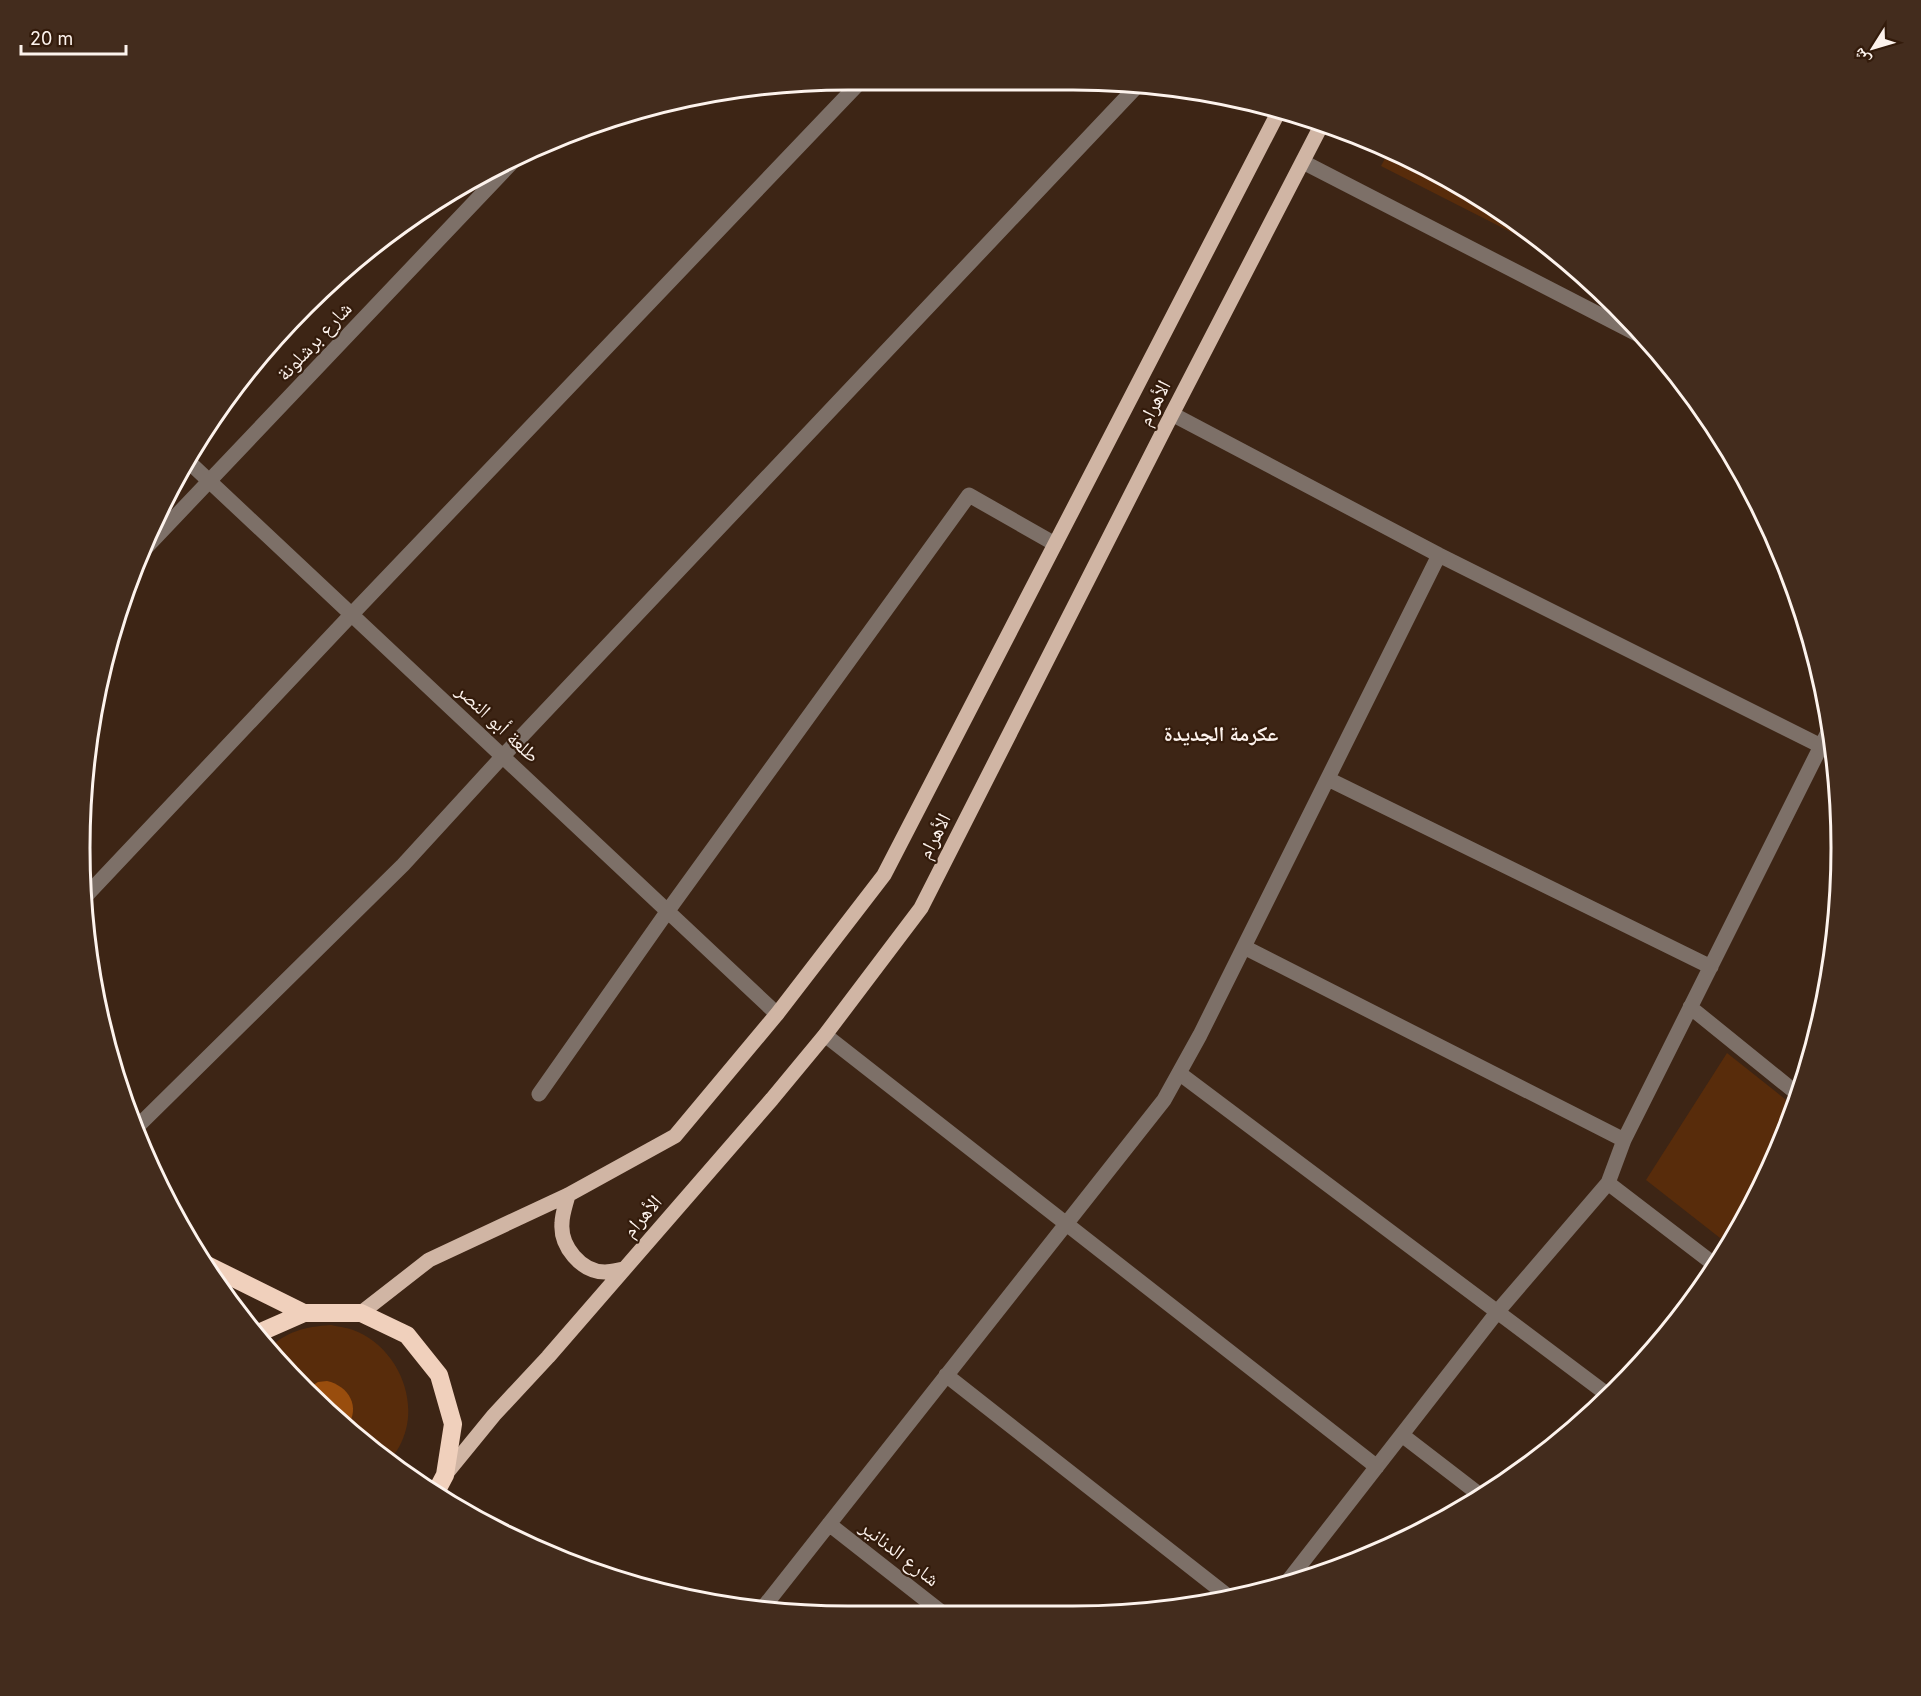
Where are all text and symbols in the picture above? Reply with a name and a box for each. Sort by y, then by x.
scale bar [21,18,126,56]
north arrow [1843,18,1903,78]
text: 20 m [30,28,73,49]
text: ش [1848,44,1874,70]
street label: شارع برشلونة [271,297,357,386]
street label: الأهرام [1132,376,1177,431]
street label: طلعة أبو النصر [451,678,545,768]
district label: عكرمة الجديدة [1164,721,1278,746]
street label: الأهرام [912,809,957,864]
street label: الأهرام [617,1190,668,1243]
street label: شارع الدنانير [854,1514,944,1592]

